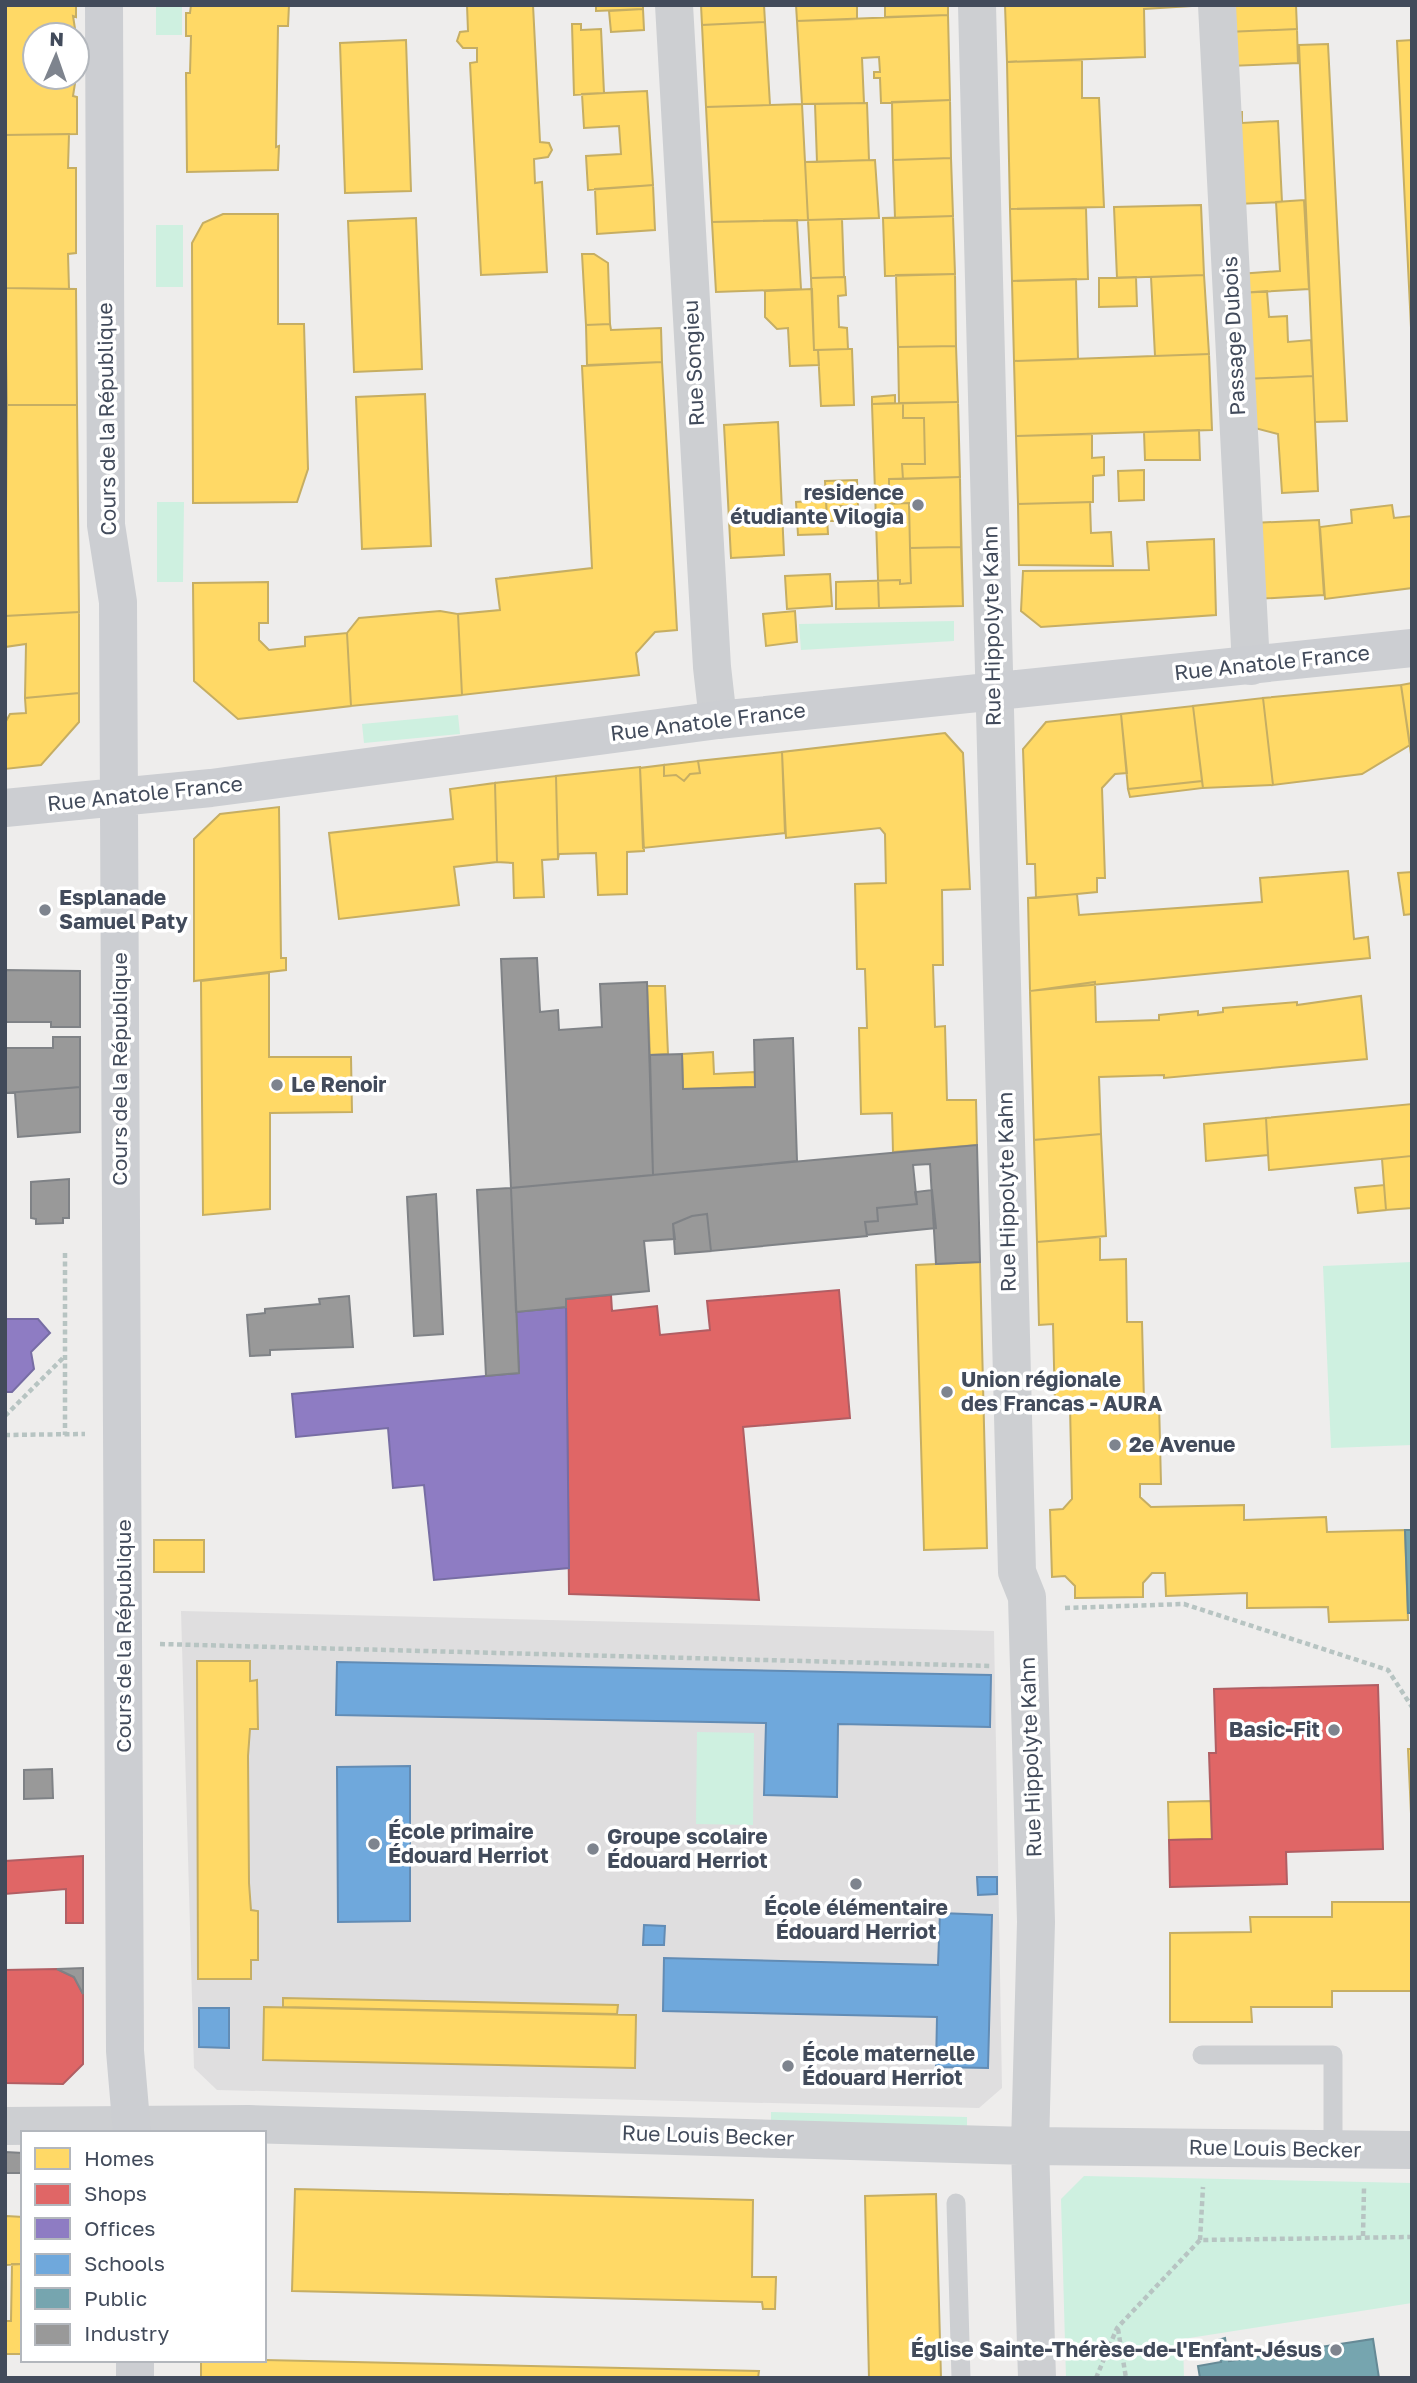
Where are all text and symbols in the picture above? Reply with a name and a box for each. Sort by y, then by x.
north arrow [21,21,91,91]
text: N [49,27,64,50]
street label: Passage Dubois [1216,256,1250,416]
street label: Rue Songieu [677,299,709,427]
street label: Cours de la République [91,302,121,536]
place label: residence étudiante Vilogia [730,479,904,529]
marker: residence étudiante Vilogia [910,497,926,513]
street label: Rue Hippolyte Kahn [976,526,1006,726]
street label: Rue Anatole France [1173,639,1371,685]
street label: Rue Anatole France [609,696,807,746]
street label: Rue Anatole France [46,770,244,816]
place label: Esplanade Samuel Paty [59,884,188,934]
marker: Esplanade Samuel Paty [37,902,53,918]
street label: Cours de la République [106,952,132,1186]
place label: Le Renoir [291,1071,387,1097]
marker: Le Renoir [269,1077,285,1093]
street label: Rue Hippolyte Kahn [991,1092,1021,1292]
place label: Union régionale des Francas - AURA [961,1366,1162,1416]
marker: Union régionale des Francas - AURA [939,1384,955,1400]
place label: 2e Avenue [1129,1431,1235,1457]
marker: 2e Avenue [1107,1437,1123,1453]
street label: Cours de la République [110,1519,136,1753]
street label: Rue Hippolyte Kahn [1014,1656,1046,1858]
place label: Basic-Fit [1229,1716,1320,1742]
marker: Basic-Fit [1326,1722,1342,1738]
place label: École primaire Édouard Herriot [388,1818,549,1868]
place label: Groupe scolaire Édouard Herriot [607,1823,768,1873]
marker: École primaire Édouard Herriot [366,1836,382,1852]
marker: Groupe scolaire Édouard Herriot [585,1841,601,1857]
marker: École élémentaire Édouard Herriot [848,1876,864,1892]
place label: École élémentaire Édouard Herriot [764,1894,948,1944]
place label: École maternelle Édouard Herriot [802,2040,975,2090]
marker: École maternelle Édouard Herriot [780,2058,796,2074]
street label: Rue Louis Becker [621,2119,795,2151]
legend [21,2131,266,2362]
street label: Rue Louis Becker [1189,2133,1362,2163]
text: Homes [84,2145,154,2171]
text: Shops [84,2180,147,2206]
text: Offices [84,2215,155,2241]
text: Schools [84,2250,165,2276]
text: Public [84,2285,147,2311]
text: Industry [84,2320,169,2346]
place label: Église Sainte-Thérèse-de-l'Enfant-Jésus [911,2336,1322,2362]
marker: Église Sainte-Thérèse-de-l'Enfant-Jésus [1328,2342,1344,2358]

